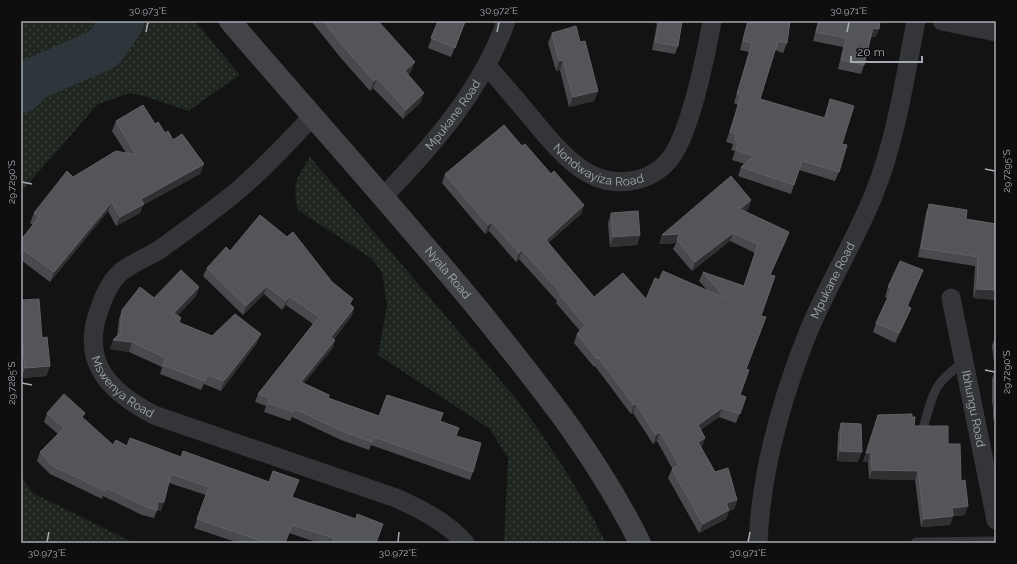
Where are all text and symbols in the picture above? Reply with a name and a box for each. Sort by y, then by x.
text: 30.973°E [129,5,167,16]
text: 30.972°E [480,5,518,16]
text: 30.971°E [830,5,868,16]
scale bar [851,38,922,64]
text: 20 m [857,45,885,59]
street label: Mpukane Road [422,77,483,153]
street label: Nondwayiza Road [550,141,646,189]
text: 29.7295°S [1001,149,1012,193]
text: 29.7290°S [6,160,17,204]
street label: Mpukane Road [808,240,858,321]
street label: Nyala Road [422,244,474,302]
text: 29.7290°S [1001,350,1012,394]
street label: Mswenya Road [88,354,156,421]
text: 29.7285°S [6,361,17,405]
street label: Ibhungu Road [959,369,988,448]
text: 30.973°E [28,547,66,558]
text: 30.972°E [379,547,417,558]
text: 30.971°E [729,547,767,558]

